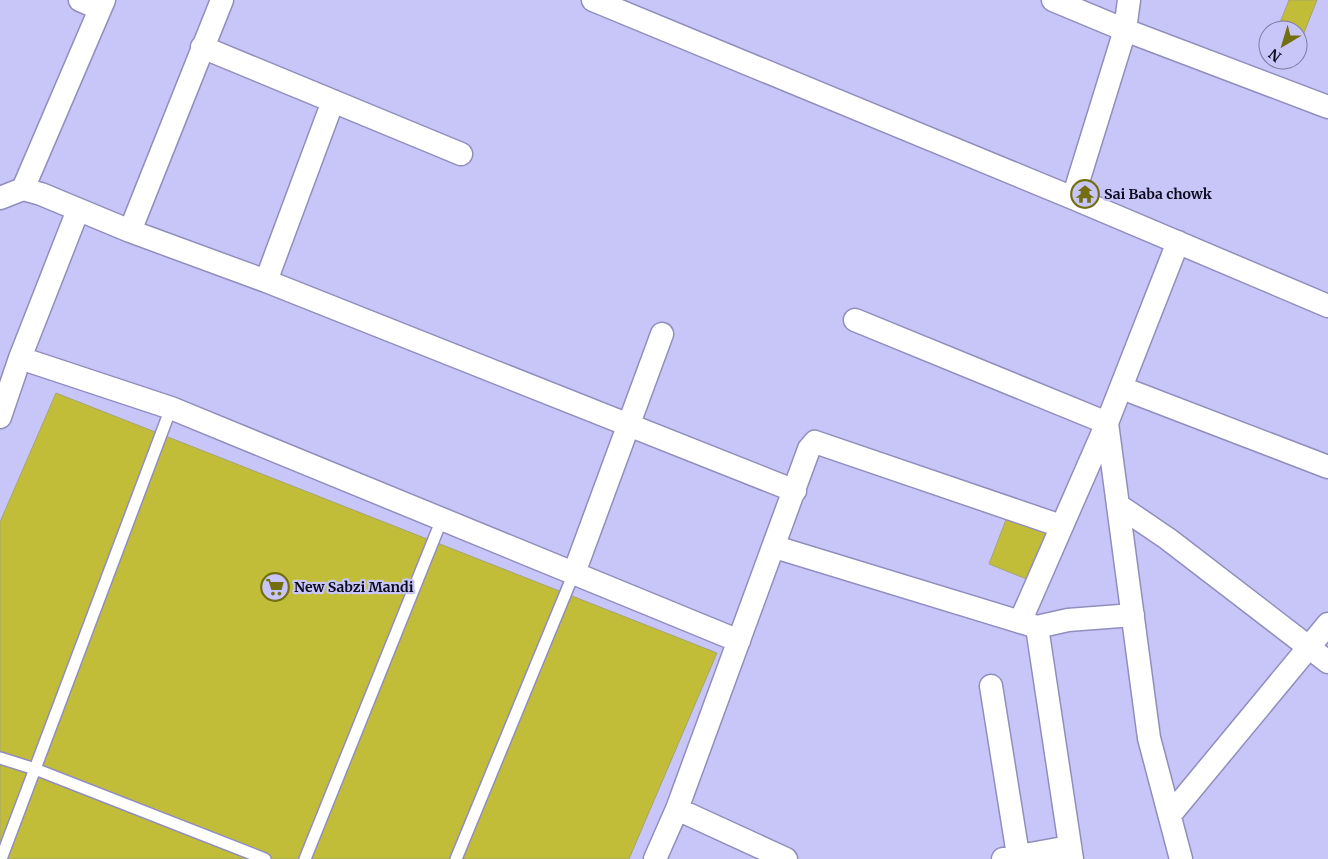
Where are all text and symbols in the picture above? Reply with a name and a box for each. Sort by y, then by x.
north arrow [1258,20,1308,70]
text: N [1265,45,1285,66]
temple icon: Sai Baba chowk [1070,179,1100,209]
place label: Sai Baba chowk [1104,185,1213,203]
supermarket icon: New Sabzi Mandi [260,572,290,602]
place label: New Sabzi Mandi [294,578,414,596]

